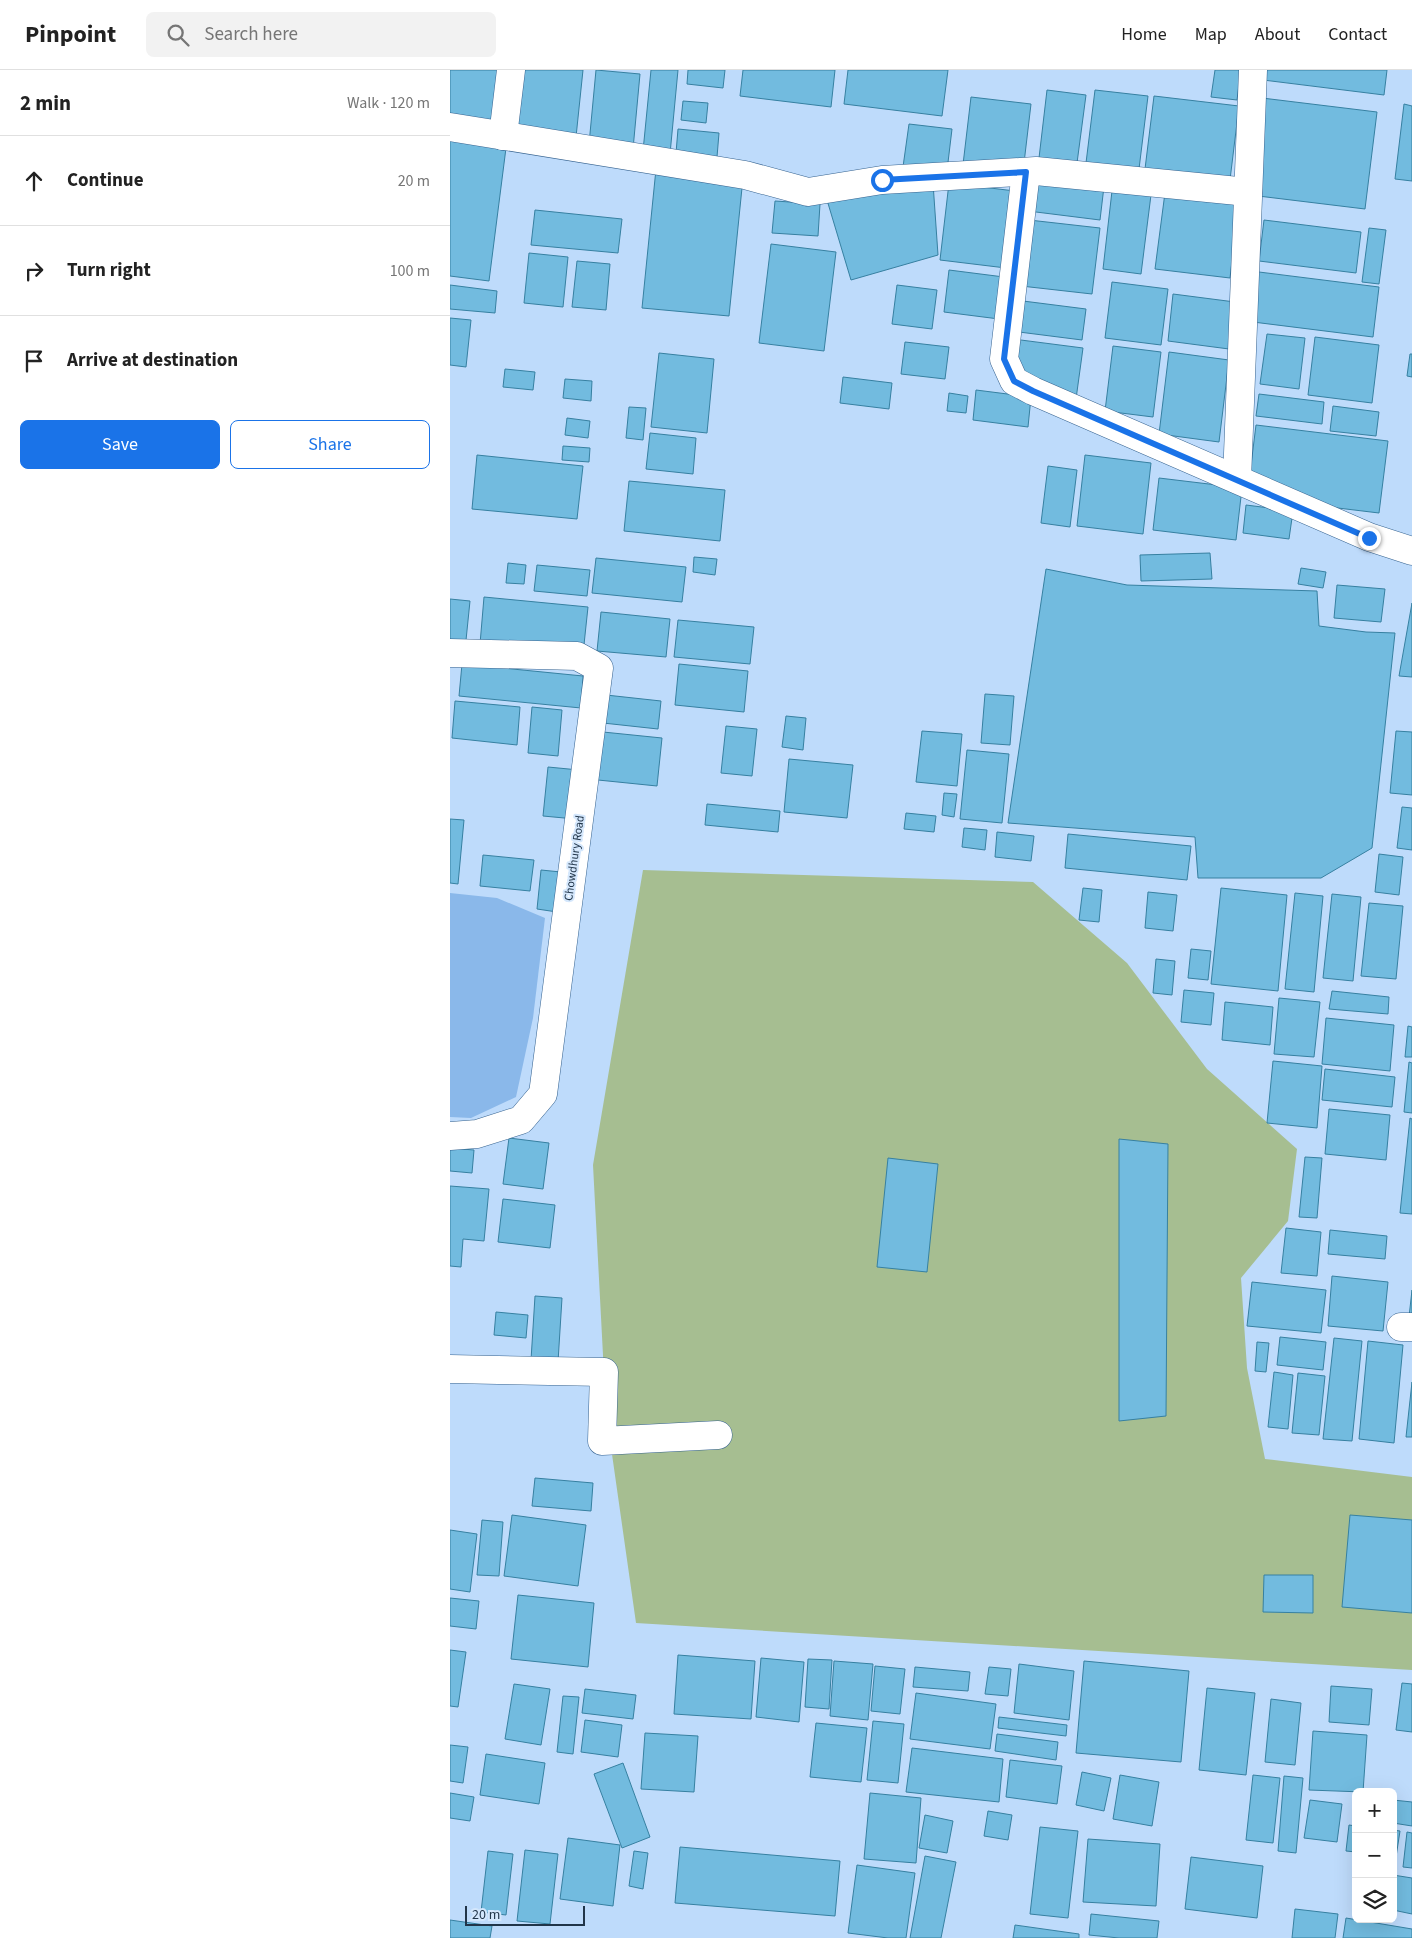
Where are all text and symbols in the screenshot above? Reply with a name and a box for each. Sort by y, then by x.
search box [146,12,496,57]
text: Pinpoint [25,17,116,52]
icon: search [164,21,192,49]
text: Search here [204,21,298,48]
text: Home [1121,22,1167,47]
text: Map [1195,22,1227,47]
text: About [1255,22,1300,47]
text: Contact [1328,22,1387,47]
text: 2 min [20,88,71,118]
text: Walk · 120 m [347,92,430,114]
icon: ahead [20,167,48,195]
text: Continue [67,167,144,194]
route start [871,169,894,192]
text: 20 m [398,170,430,192]
icon: right [20,257,48,285]
text: Turn right [67,257,151,284]
text: 100 m [390,260,430,282]
icon: arrive [20,347,48,375]
text: Arrive at destination [67,347,238,374]
button: Save [20,420,220,469]
button: Share [230,420,430,469]
route end [1358,527,1381,550]
street label: Chowdhury Road [560,814,589,902]
map controls [1352,1788,1397,1923]
button: + [1352,1788,1397,1833]
button: − [1352,1833,1397,1878]
button: layers [1352,1878,1397,1923]
scale bar [465,1903,585,1926]
text: 20 m [472,1905,500,1925]

